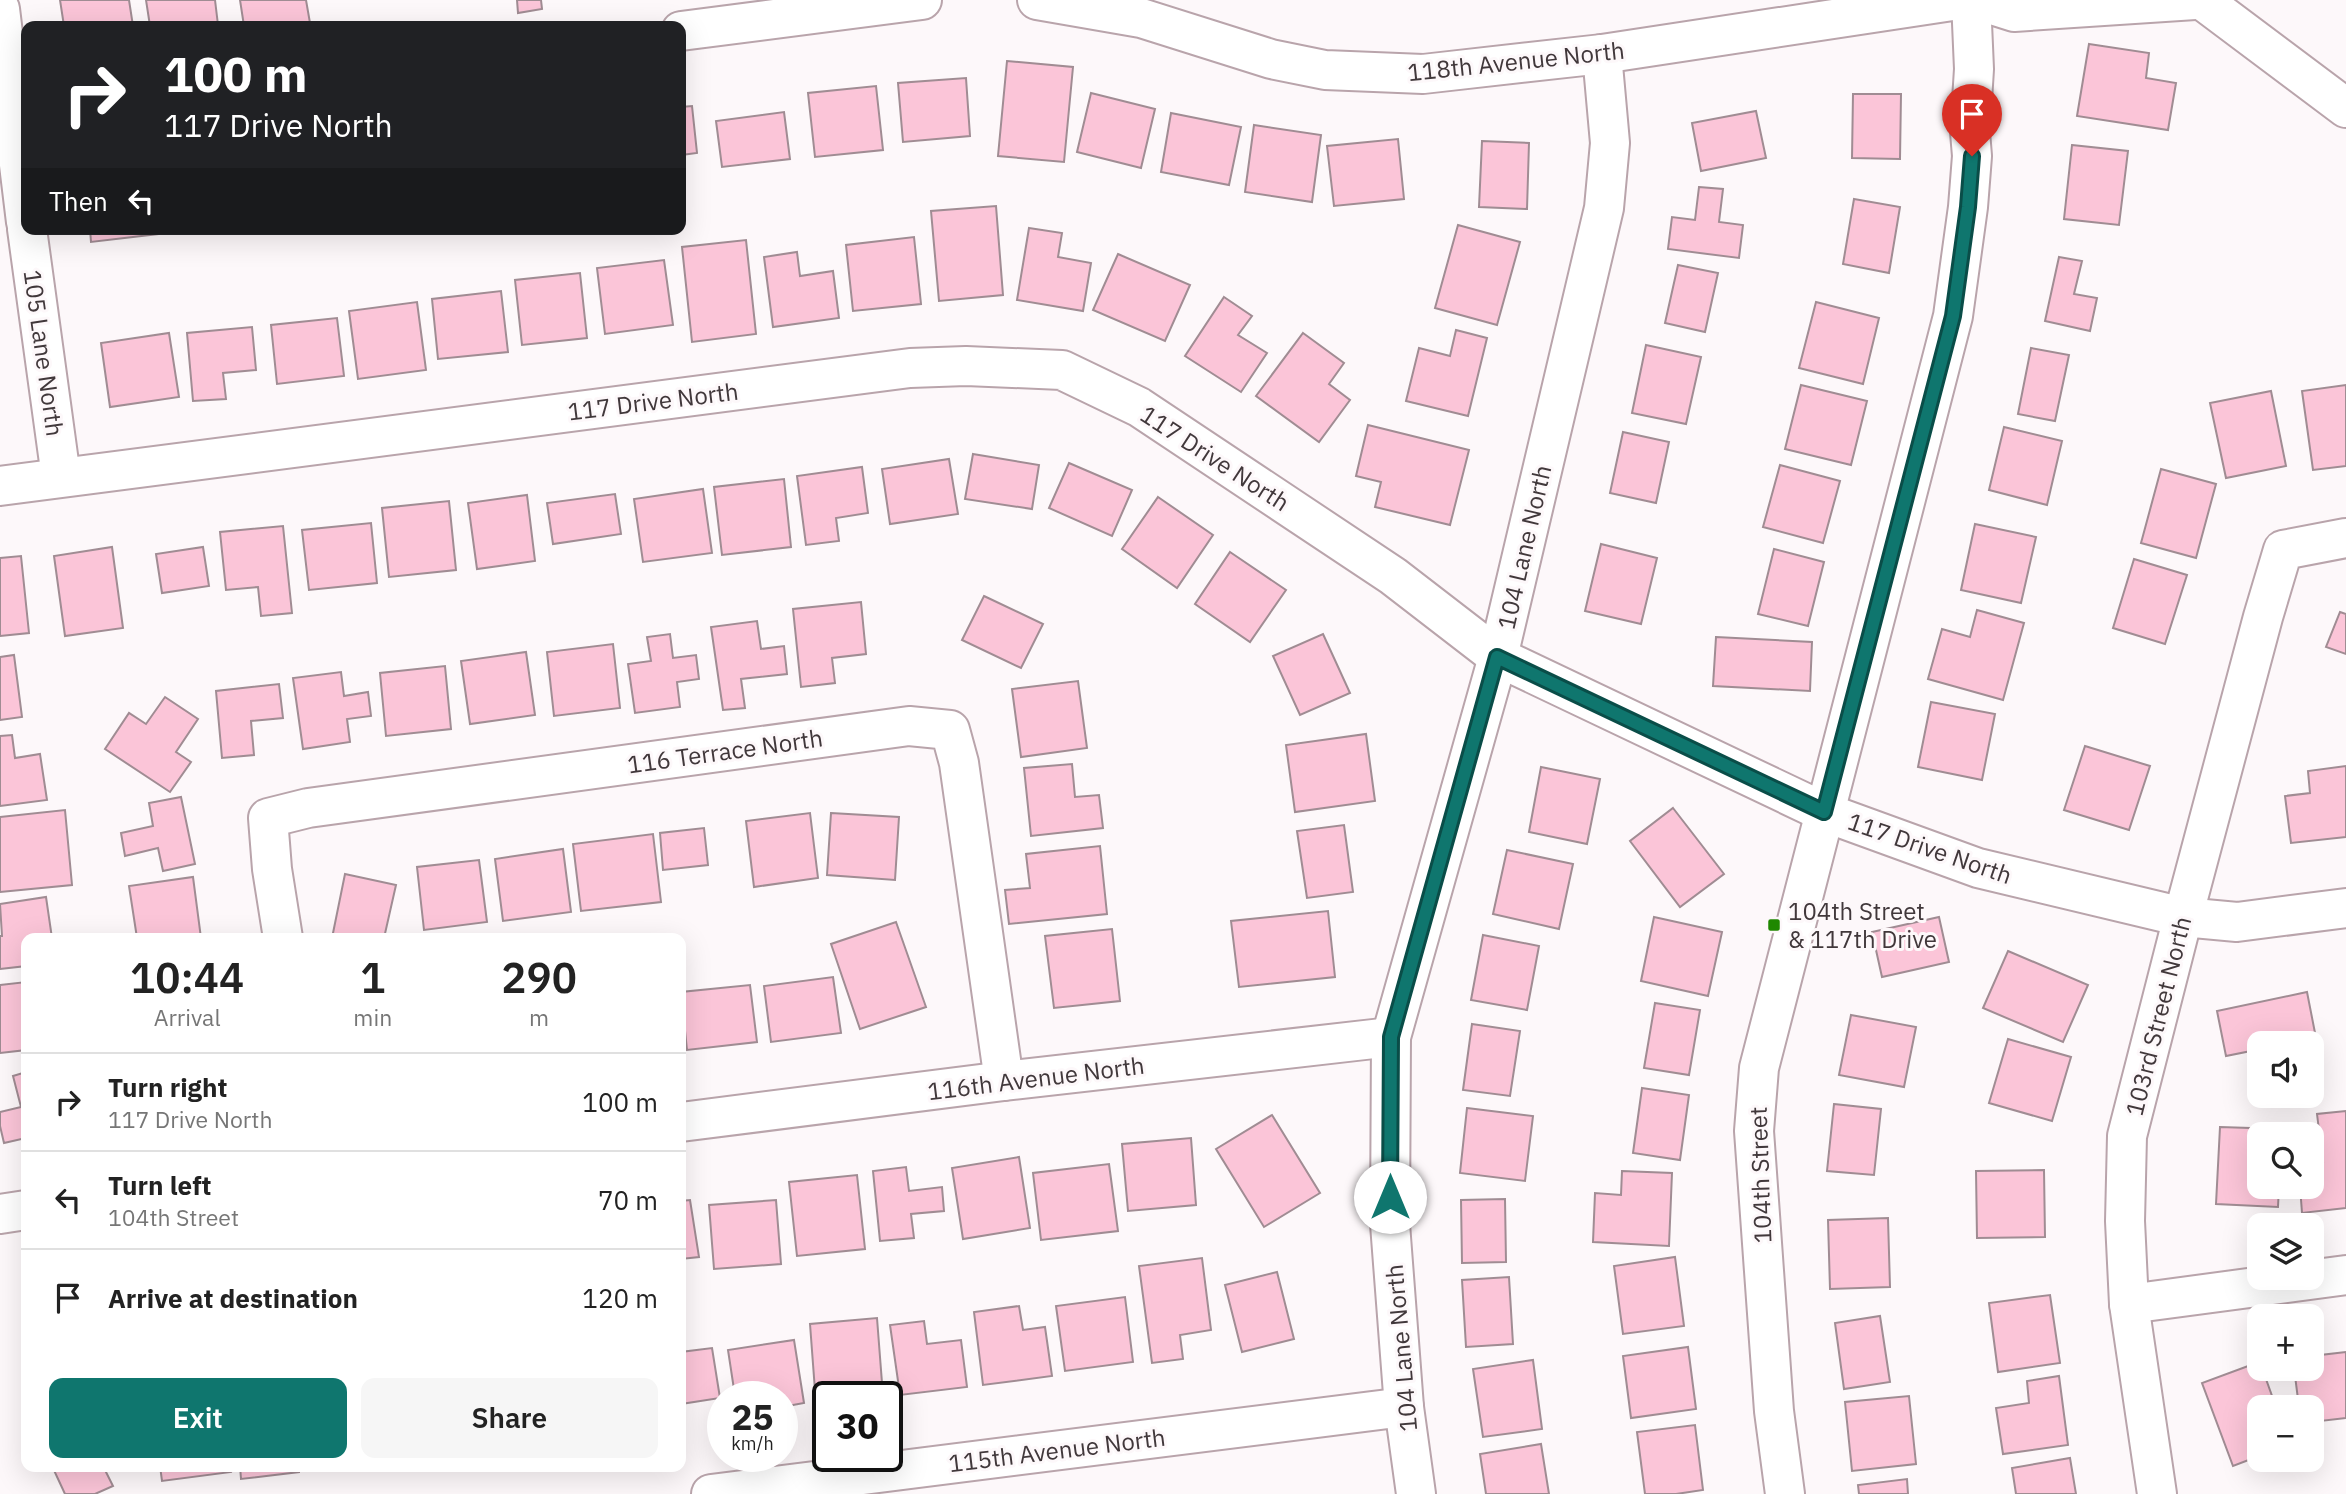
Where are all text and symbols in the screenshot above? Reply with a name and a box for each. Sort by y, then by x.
street label: 118th Avenue North [1406,34,1626,88]
text: 100 m [164,42,308,105]
icon: right [49,49,140,140]
pin [1942,84,2002,156]
icon: arrive [1953,95,1991,133]
text: 117 Drive North [164,104,393,146]
icon: left [122,182,160,220]
text: Then [49,184,108,218]
street label: 105 Lane North [16,268,72,438]
street label: 117 Drive North [566,375,740,427]
street label: 117 Drive North [1134,398,1296,518]
street label: 104 Lane North [1490,462,1558,632]
street label: 116 Terrace North [625,721,825,781]
street label: 117 Drive North [1844,805,2016,891]
place label: 104th Street & 117th Drive [1788,895,1937,955]
street label: 103rd Street North [2118,913,2198,1119]
marker: 104th Street & 117th Drive [1766,917,1782,933]
text: 10:44 [130,950,244,1005]
text: 1 [360,950,385,1005]
text: 290 [501,950,577,1005]
text: Arrival [154,1002,221,1032]
text: min [353,1002,392,1032]
text: m [529,1002,549,1032]
map controls [2247,1031,2324,1472]
button: sound [2247,1031,2324,1108]
street label: 116th Avenue North [926,1049,1146,1107]
text: Turn right [108,1070,227,1104]
icon: right [49,1083,87,1121]
text: 100 m [582,1085,658,1119]
text: 117 Drive North [108,1104,272,1134]
street label: 104th Street [1742,1106,1778,1244]
button: search [2247,1122,2324,1199]
position arrow [1353,1160,1427,1234]
text: Turn left [108,1168,211,1202]
icon: left [49,1181,87,1219]
text: 70 m [598,1183,658,1217]
text: 104th Street [108,1202,239,1232]
button: layers [2247,1213,2324,1290]
street label: 104 Lane North [1378,1263,1424,1433]
icon: arrive [49,1279,87,1317]
text: Arrive at destination [108,1281,358,1315]
text: 120 m [582,1281,658,1315]
button: + [2247,1304,2324,1381]
button: Exit [49,1378,347,1458]
button: Share [361,1378,658,1458]
speed limit sign: 30 [812,1381,903,1472]
text: 25 [731,1394,774,1440]
button: − [2247,1395,2324,1472]
street label: 115th Avenue North [947,1421,1167,1479]
text: km/h [731,1432,774,1455]

